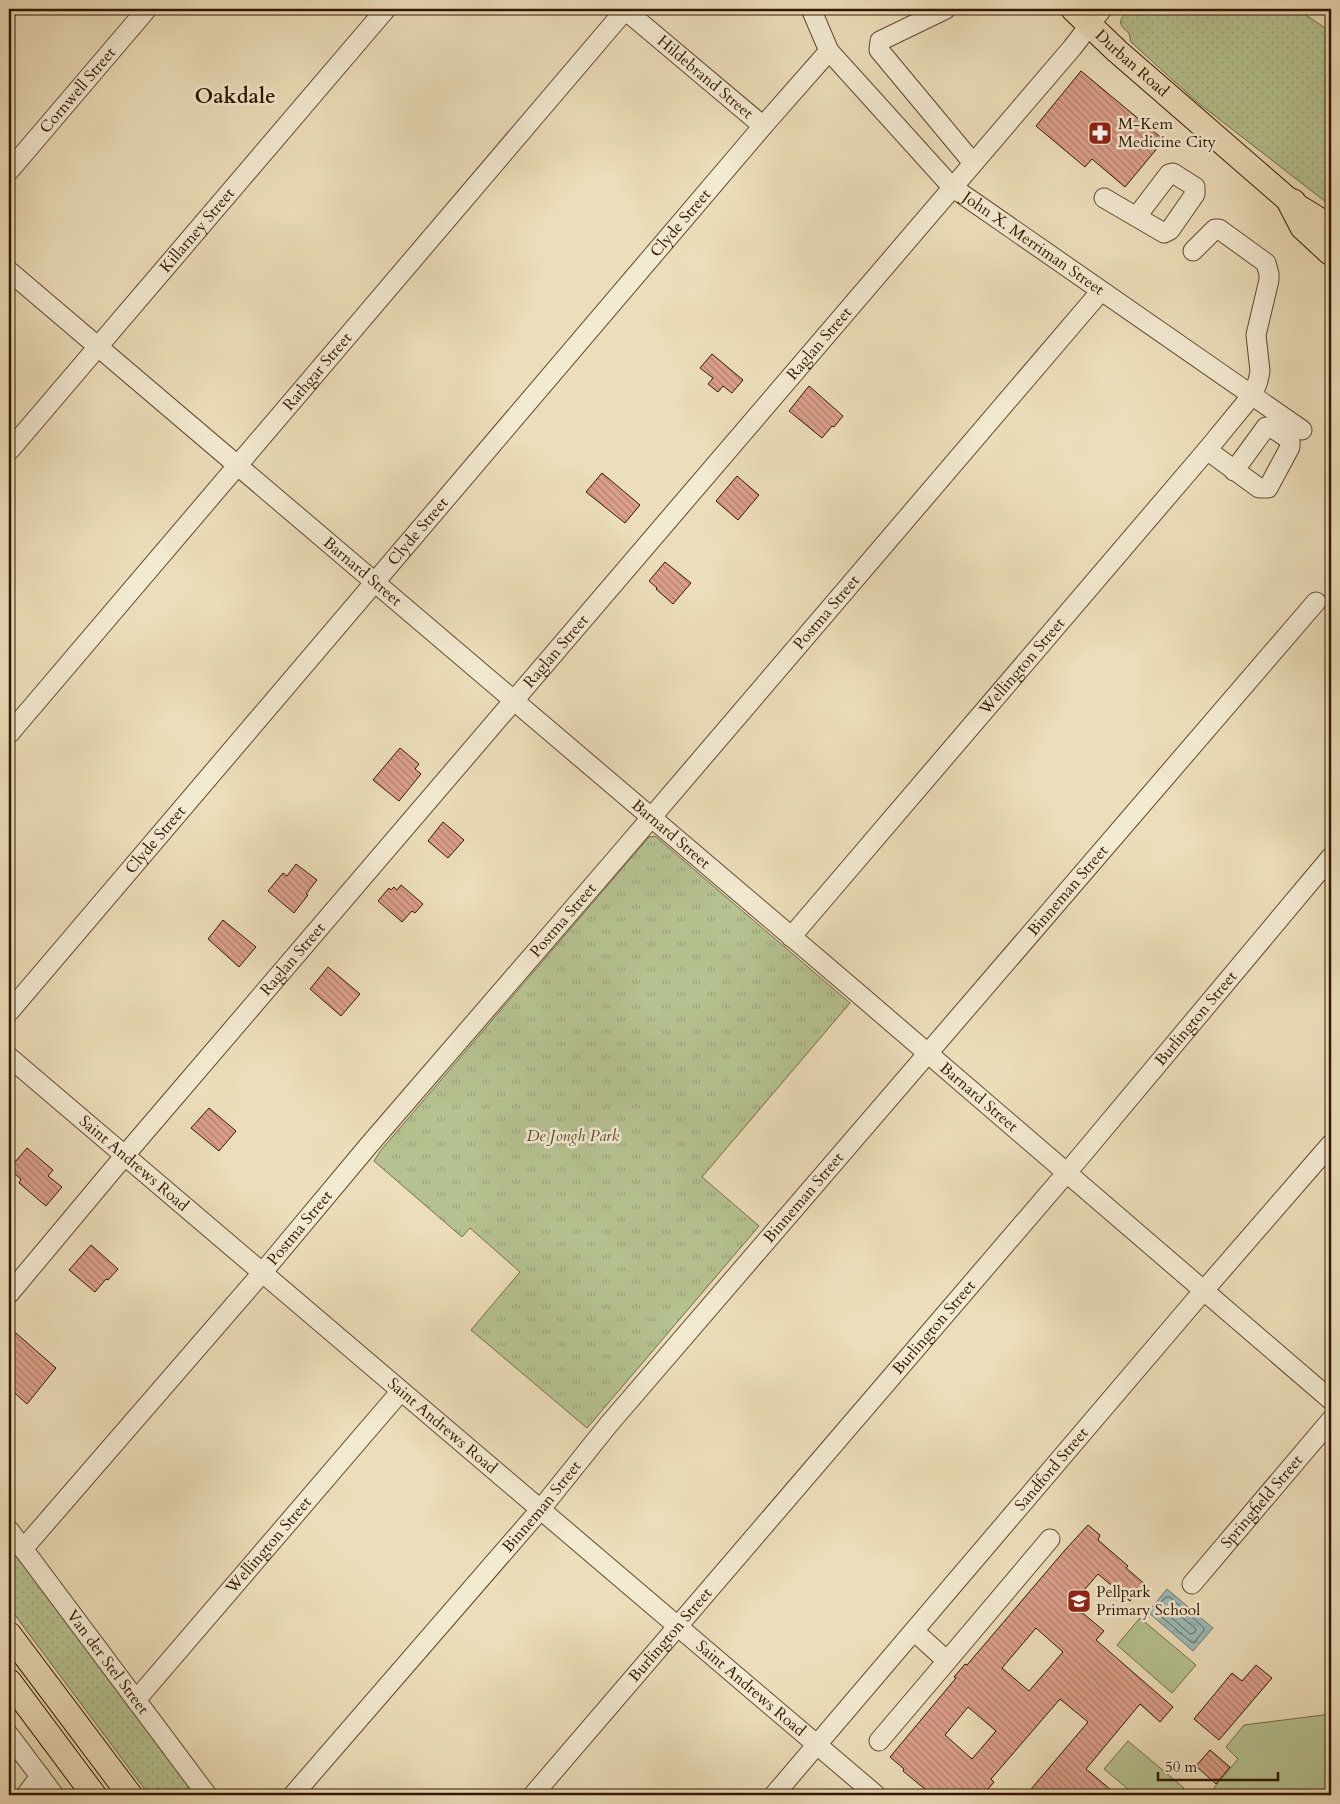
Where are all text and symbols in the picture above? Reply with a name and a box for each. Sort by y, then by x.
street label: Durban Road [1090,25,1174,102]
street label: Hildebrand Street [652,30,758,124]
street label: Cornwell Street [35,42,121,138]
district label: Oakdale [194,82,276,111]
place label: M-Kem Medicine City [1118,113,1217,153]
pharmacy icon: M-Kem Medicine City [1087,120,1113,146]
street label: Killarney Street [155,183,240,277]
street label: Clyde Street [645,184,716,262]
street label: John X. Merriman Street [956,185,1109,300]
street label: Raglan Street [782,302,857,385]
street label: Rathgar Street [278,328,357,415]
street label: Clyde Street [383,493,453,570]
street label: Barnard Street [318,532,406,611]
street label: Postma Street [788,570,865,654]
street label: Raglan Street [518,610,594,693]
street label: Wellington Street [974,613,1070,720]
street label: Barnard Street [627,794,715,874]
street label: Clyde Street [120,801,191,879]
street label: Binneman Street [1023,840,1113,941]
street label: Postma Street [525,878,601,962]
street label: Raglan Street [255,918,330,1000]
street label: Burlington Street [1150,966,1242,1071]
street label: Barnard Street [935,1057,1023,1137]
street label: Saint Andrews Road [74,1110,194,1217]
park label: De Jongh Park [527,1125,620,1147]
street label: Binneman Street [758,1148,849,1248]
street label: Postma Street [262,1186,338,1270]
street label: Burlington Street [887,1276,981,1379]
street label: Saint Andrews Road [383,1373,502,1479]
street label: Sandford Street [1010,1423,1093,1516]
street label: Springfield Street [1216,1450,1308,1553]
street label: Binneman Street [497,1456,586,1557]
street label: Wellington Street [220,1492,317,1599]
place label: Pellpark Primary School [1096,1581,1200,1621]
street label: Burlington Street [624,1583,717,1687]
school or university icon: Pellpark Primary School [1066,1588,1092,1614]
street label: Van der Stel Street [61,1605,154,1719]
street label: Saint Andrews Road [691,1635,811,1742]
scale bar [1158,1749,1278,1781]
text: 50 m [1165,1757,1197,1777]

